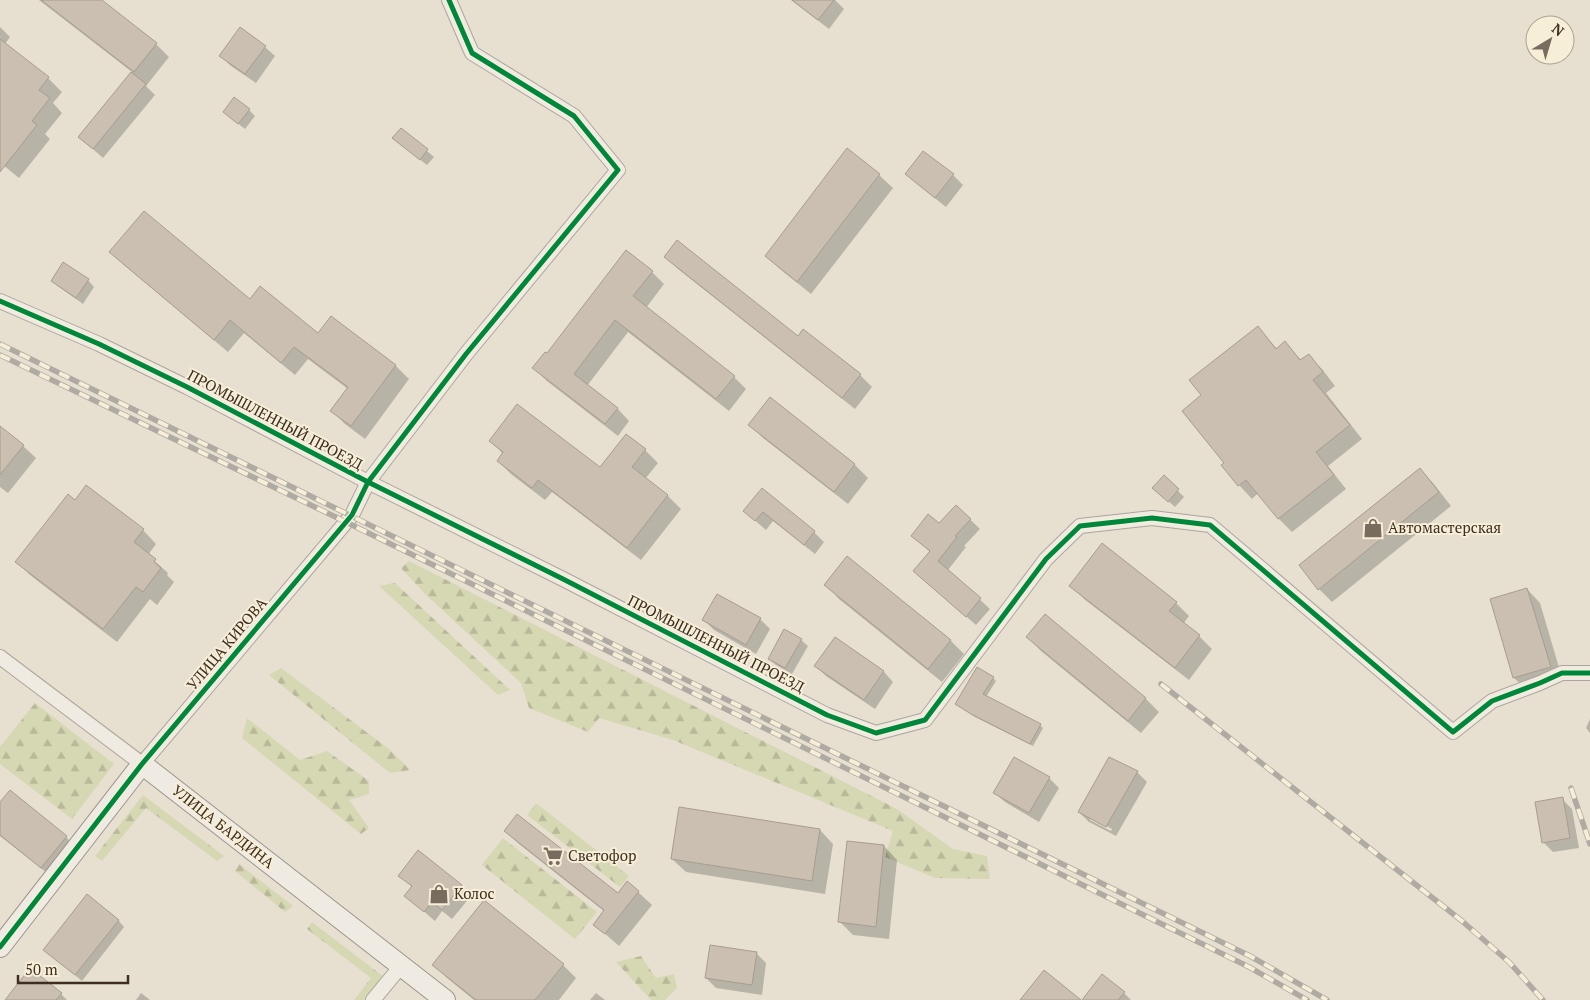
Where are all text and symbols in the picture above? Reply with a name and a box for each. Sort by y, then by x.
north arrow [1525,15,1575,65]
text: N [1548,19,1569,40]
street label: ПРОМЫШЛЕННЫЙ ПРОЕЗД [184,364,367,474]
shop icon: Автомастерская [1362,517,1384,539]
place label: Автомастерская [1388,517,1501,537]
street label: ПРОМЫШЛЕННЫЙ ПРОЕЗД [625,590,809,697]
street label: УЛИЦА КИРОВА [182,592,271,694]
street label: УЛИЦА БАРДИНА [168,780,279,873]
supermarket icon: Светофор [542,845,564,867]
place label: Светофор [568,845,636,865]
shop icon: Колос [428,883,450,905]
place label: Колос [454,883,495,903]
scale bar [18,952,128,984]
text: 50 m [25,959,58,979]

